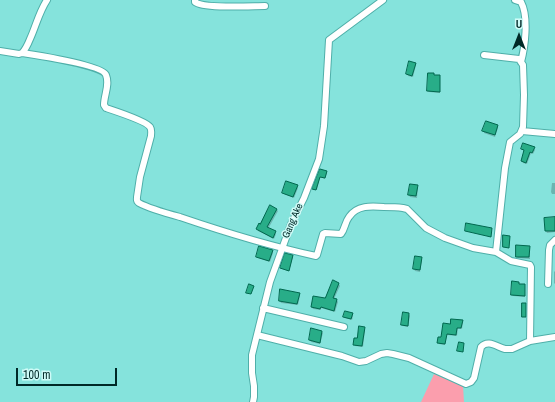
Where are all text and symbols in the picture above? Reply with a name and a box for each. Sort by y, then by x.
north arrow [499,16,539,56]
text: U [516,17,522,31]
street label: Gang Ake [280,202,306,240]
scale bar [18,360,119,386]
text: 100 m [23,367,50,383]

